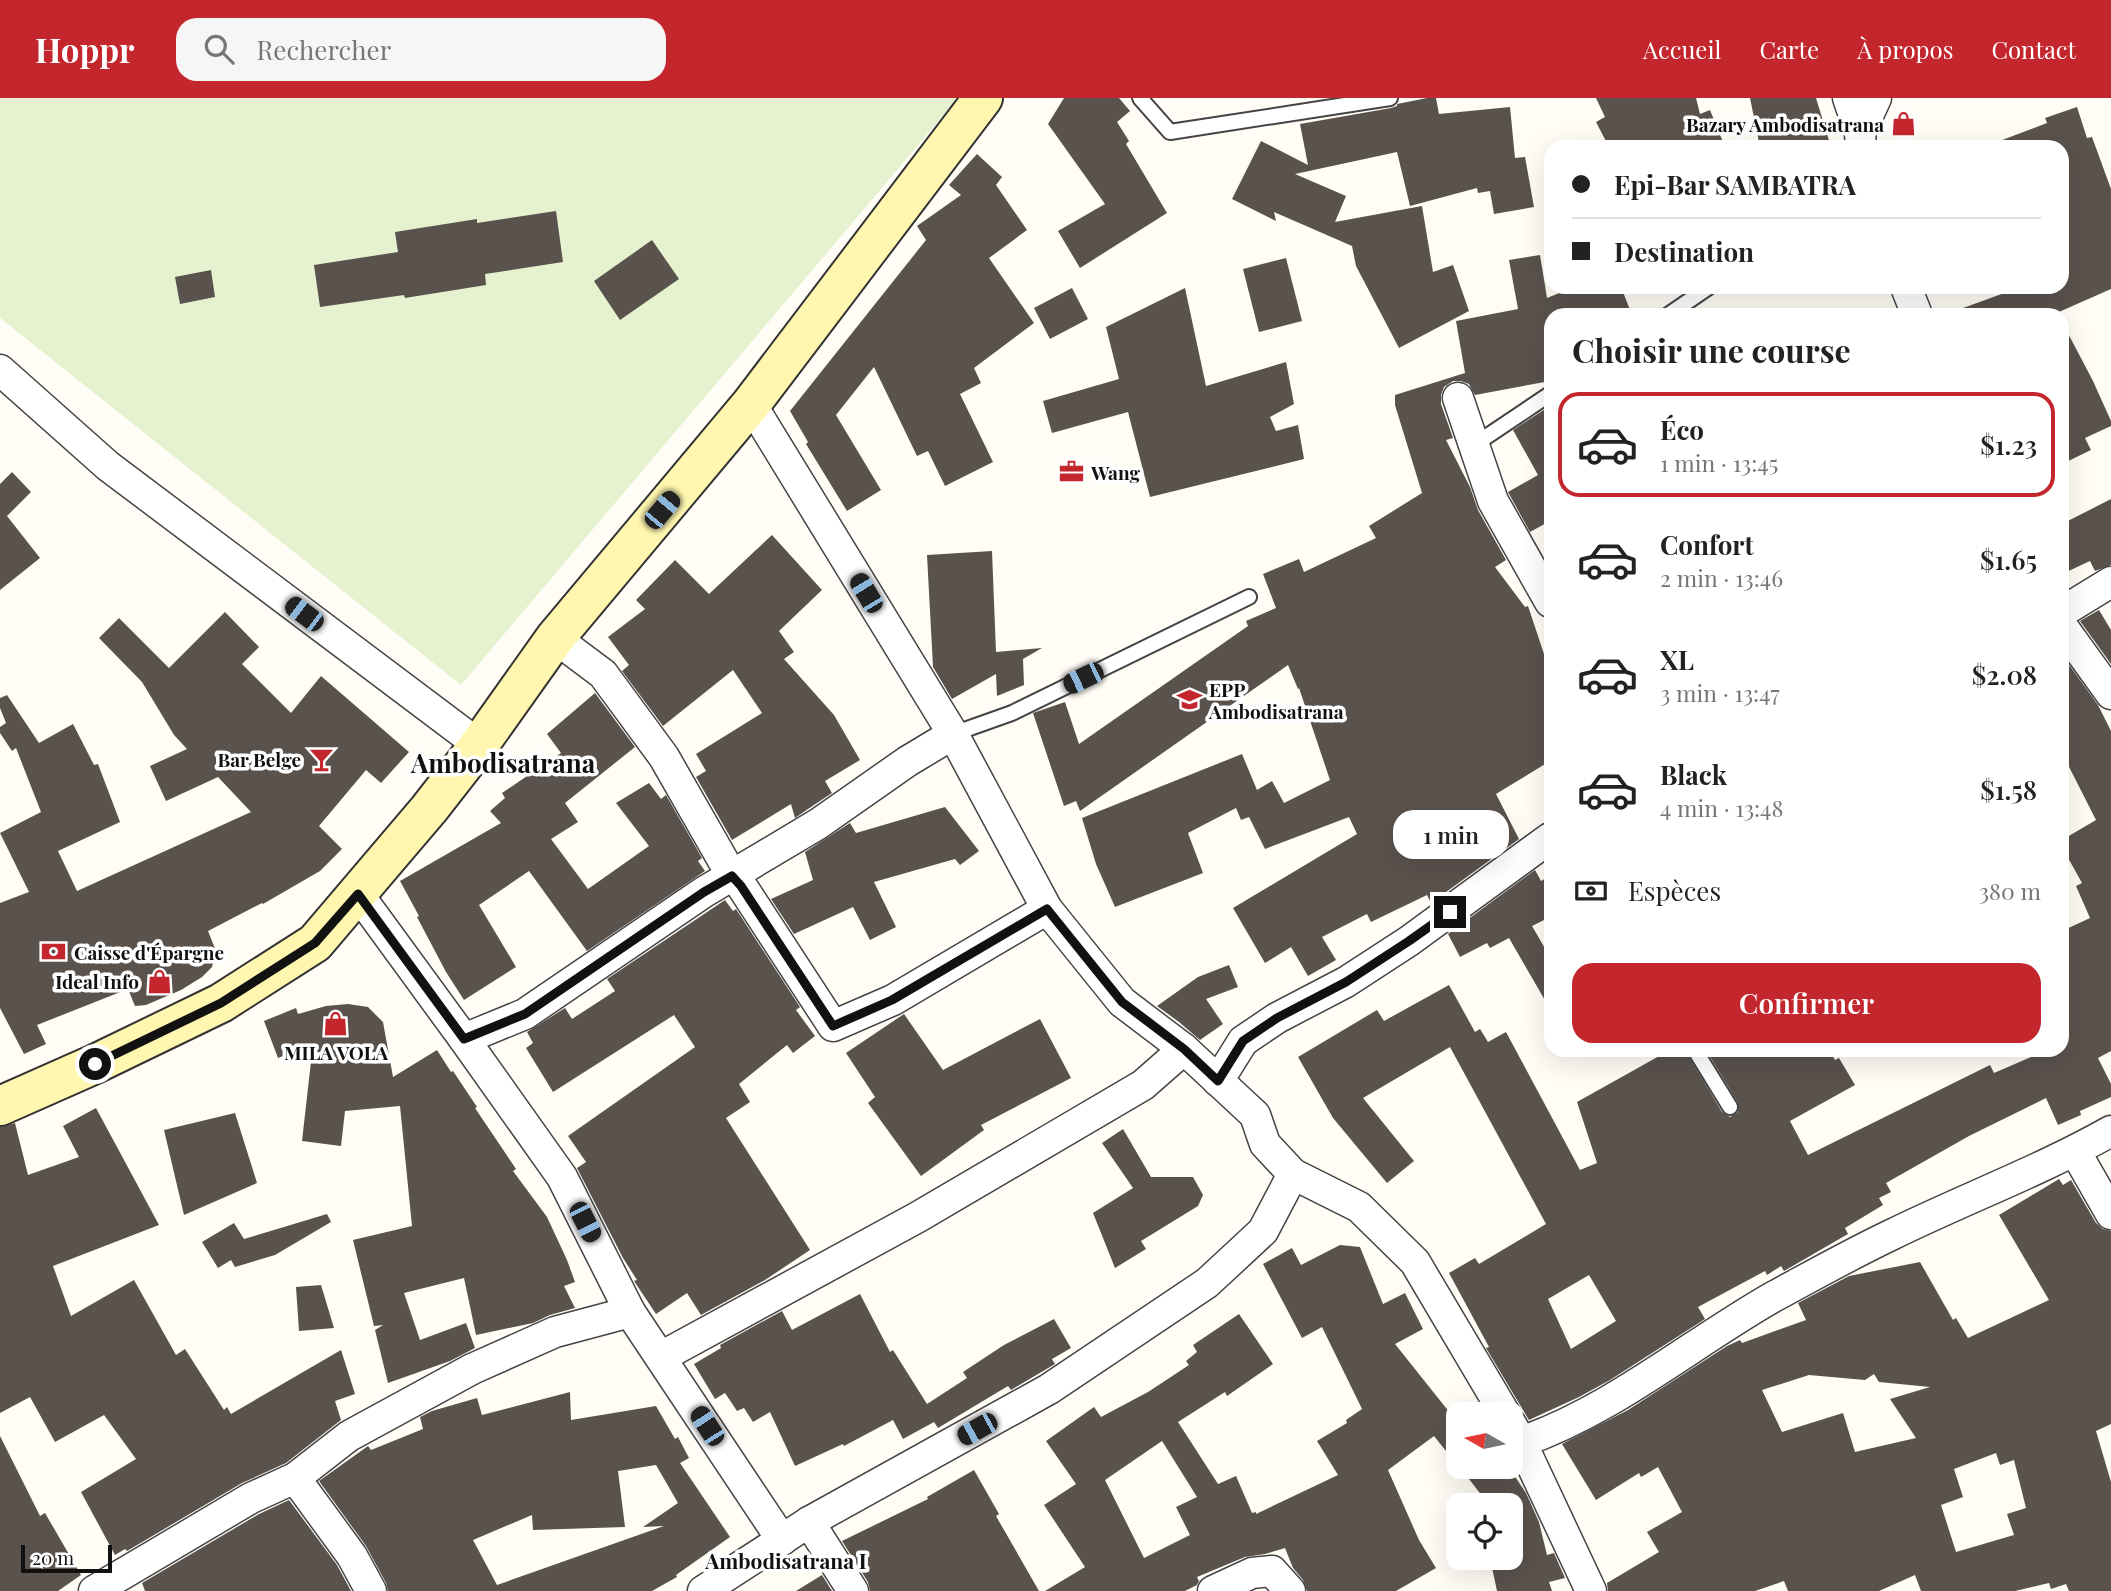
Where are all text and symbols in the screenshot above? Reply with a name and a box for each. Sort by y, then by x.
search box [176,18,666,81]
text: Hoppr [35,27,134,71]
icon: search [200,30,238,68]
text: Rechercher [256,32,391,67]
text: Accueil [1643,33,1721,65]
text: Carte [1759,33,1819,65]
text: À propos [1857,33,1953,65]
text: Contact [1991,33,2076,65]
shop icon: Bazary Ambodisatrana [1890,110,1918,138]
place label: Bazary Ambodisatrana [1686,111,1884,137]
text: Epi-Bar SAMBATRA [1614,167,1856,202]
text: Destination [1614,234,1754,269]
text: Choisir une course [1572,328,1851,371]
text: Éco [1660,412,1704,447]
icon: car [1576,413,1639,476]
text: $1.23 [1980,427,2037,462]
text: 1 min · 13:45 [1660,447,1778,478]
office icon: Wang [1057,458,1085,486]
place label: Wang [1090,459,1140,485]
car [641,487,684,533]
text: Confort [1660,527,1754,562]
icon: car [1576,528,1639,591]
text: $1.65 [1980,542,2037,577]
text: 2 min · 13:46 [1660,562,1783,593]
car [847,570,886,616]
car [281,593,328,635]
text: XL [1660,642,1694,677]
icon: car [1576,643,1639,706]
text: $2.08 [1972,657,2037,692]
car [1060,659,1107,697]
place label: EPP Ambodisatrana [1208,676,1344,724]
text: 3 min · 13:47 [1660,677,1780,708]
school or university icon: EPP Ambodisatrana [1175,686,1203,714]
bar icon: Bar Belge [307,745,335,773]
district label: Ambodisatrana [410,745,596,780]
place label: Bar Belge [217,746,301,772]
text: Black [1660,757,1727,792]
icon: car [1576,758,1639,821]
text: $1.58 [1980,772,2037,807]
text: 4 min · 13:48 [1660,792,1783,823]
callout: 1 min [1392,810,1508,860]
text: 1 min [1423,819,1479,850]
icon: cash [1572,872,1610,910]
text: Espèces [1628,873,1721,908]
text: 380 m [1979,875,2041,906]
route end [1434,896,1466,928]
bank icon: Caisse d'Épargne [40,938,68,966]
place label: Caisse d'Épargne [74,939,224,965]
button: Confirmer [1572,963,2041,1043]
shop icon: Ideal Info [145,967,173,995]
place label: Ideal Info [55,968,139,994]
shop icon: MILA VOLA [322,1010,350,1038]
place label: MILA VOLA [284,1039,388,1065]
route start [79,1048,111,1080]
car [567,1199,604,1245]
north arrow [1446,1402,1522,1479]
map controls [1446,1402,1523,1570]
car [687,1403,728,1449]
car [954,1410,1001,1448]
button: locate [1446,1493,1523,1570]
scale bar [21,1542,112,1574]
text: 20 m [32,1544,74,1570]
district label: Ambodisatrana I [704,1546,867,1574]

